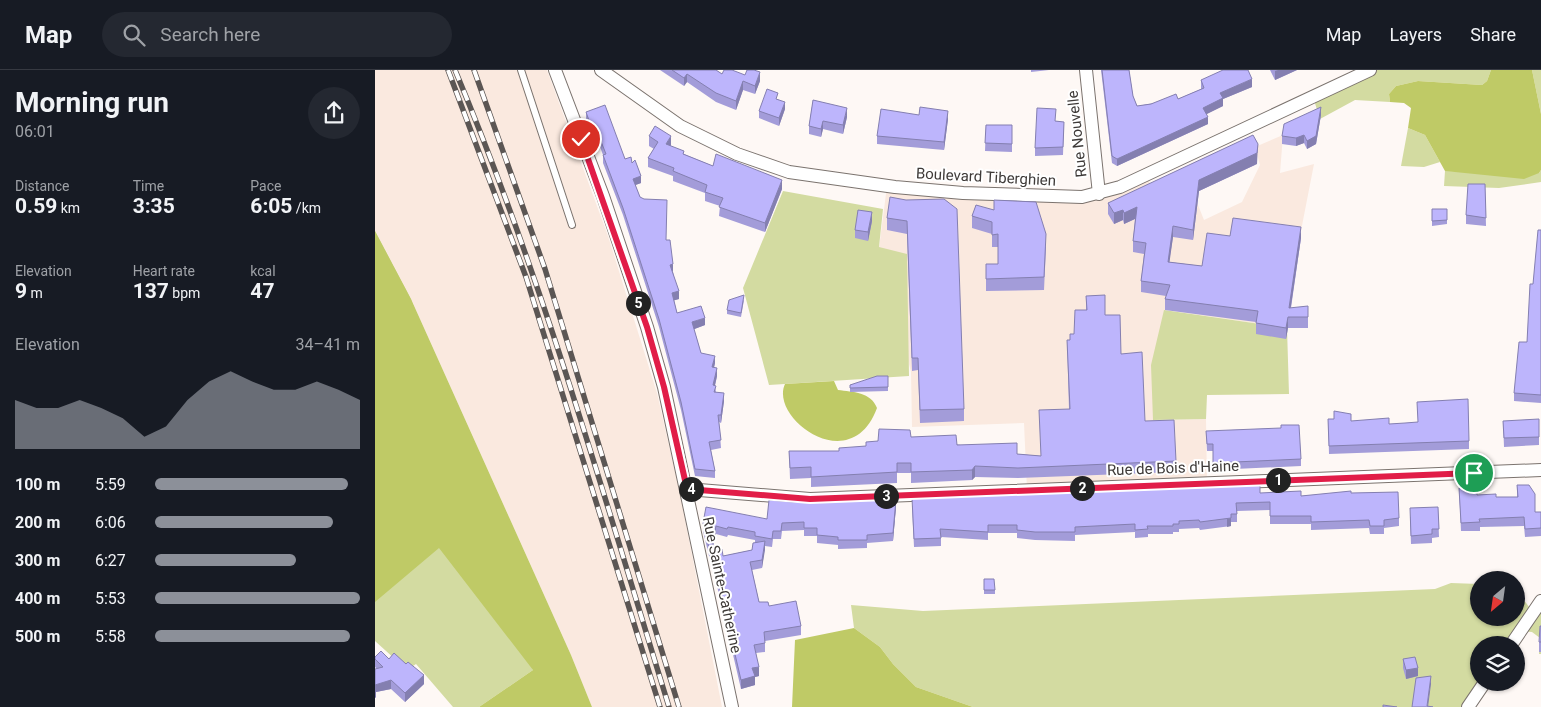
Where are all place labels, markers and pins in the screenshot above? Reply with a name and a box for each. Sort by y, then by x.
pin [560,118,602,160]
pin: 5 [625,290,651,316]
pin [1453,452,1495,494]
pin: 1 [1265,468,1291,492]
pin: 4 [679,476,703,502]
pin: 2 [1069,476,1095,500]
pin: 3 [873,484,899,508]

